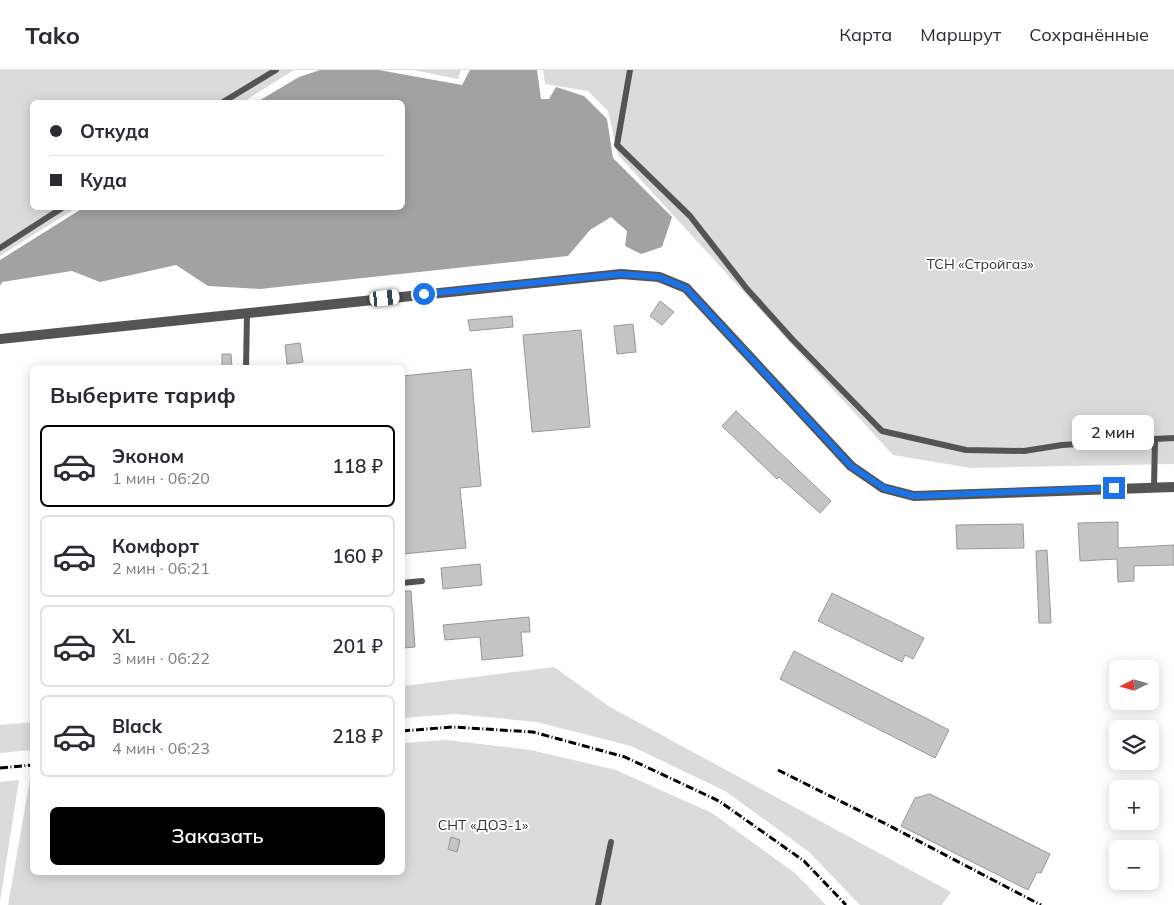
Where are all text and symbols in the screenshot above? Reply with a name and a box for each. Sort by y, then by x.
text: Tako [25,20,80,50]
text: Карта [839,23,892,46]
text: Маршрут [920,23,1001,46]
text: Сохранённые [1029,23,1149,46]
text: Откуда [80,119,149,143]
text: Куда [80,168,127,192]
park label: ТСН «Стройгаз» [926,255,1034,273]
route start [413,283,435,305]
car [369,289,400,307]
text: Выберите тариф [50,381,236,409]
callout: 2 мин [1073,416,1155,450]
text: 2 мин [1091,422,1135,442]
icon: car [52,444,97,489]
text: Эконом [112,444,184,468]
text: 118 ₽ [332,454,383,478]
text: 1 мин · 06:20 [112,468,210,488]
route end [1103,477,1125,499]
icon: car [52,534,97,579]
text: Комфорт [112,534,199,558]
text: 160 ₽ [332,544,383,568]
text: 2 мин · 06:21 [112,558,210,578]
icon: car [52,624,97,669]
text: XL [112,624,135,648]
text: 201 ₽ [332,634,383,658]
text: 3 мин · 06:22 [112,648,210,668]
north arrow [1109,660,1159,710]
map controls [1109,660,1159,890]
icon: car [52,714,97,759]
text: Black [112,714,162,738]
button: layers [1109,720,1159,770]
text: 218 ₽ [332,724,383,748]
text: 4 мин · 06:23 [112,738,210,758]
button: + [1109,780,1159,830]
button: Заказать [50,807,385,865]
park label: СНТ «ДОЗ-1» [438,816,528,834]
button: − [1109,840,1159,890]

